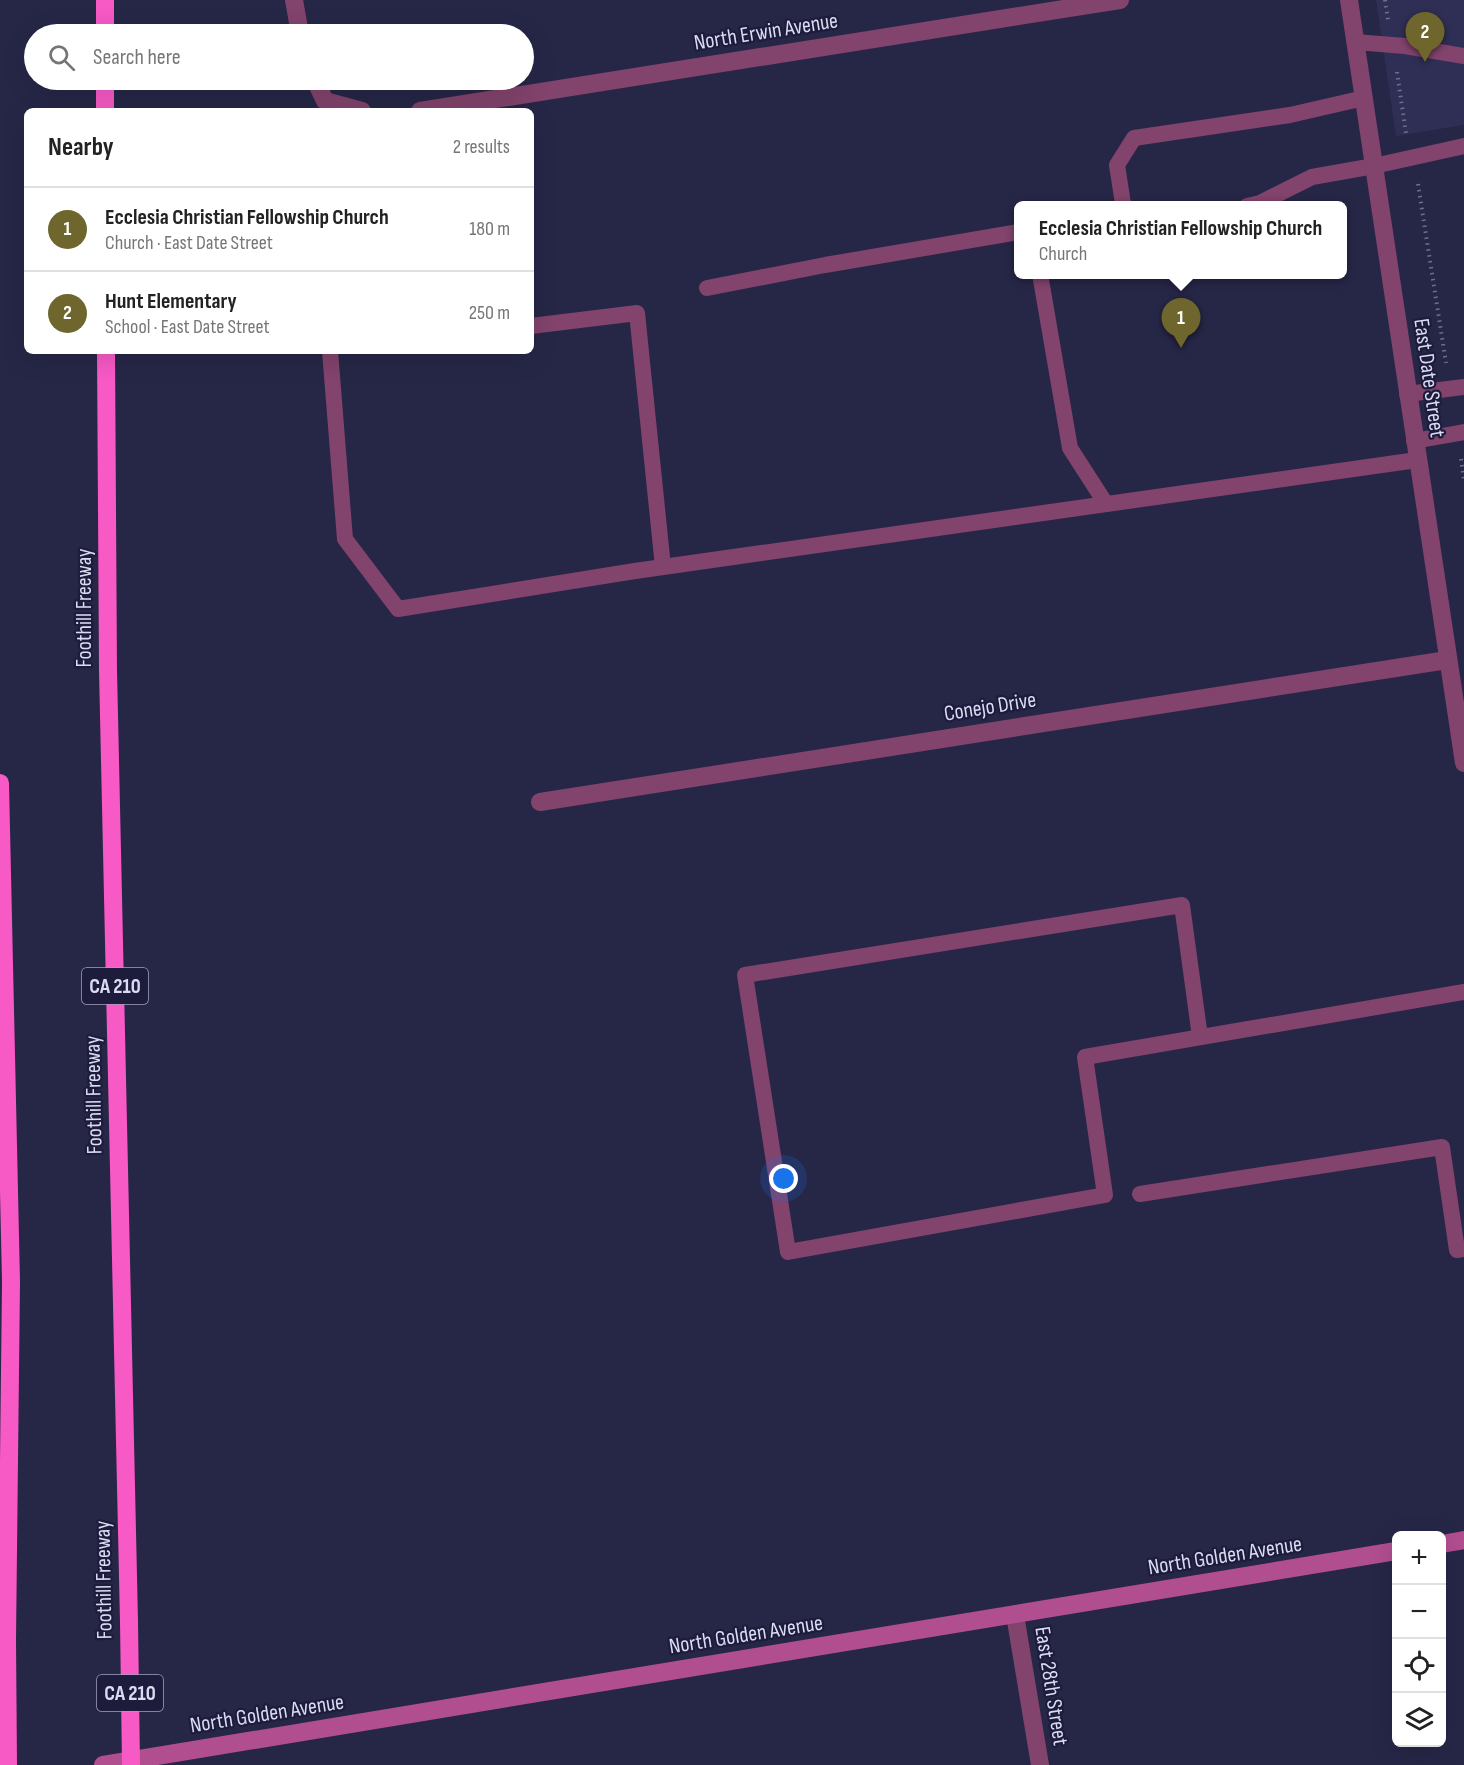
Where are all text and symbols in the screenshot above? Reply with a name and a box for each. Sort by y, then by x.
street label: North Erwin Avenue [692,7,840,57]
pin: 2 [1406,13,1444,62]
search box [24,24,534,90]
icon: search [45,41,78,74]
text: Search here [93,44,180,71]
text: Nearby [48,132,114,163]
text: 2 results [453,135,510,159]
popup [1014,201,1347,279]
text: Ecclesia Christian Fellowship Church [105,204,389,231]
text: Ecclesia Christian Fellowship Church [1039,215,1322,242]
text: 1 [64,217,71,241]
text: 180 m [469,217,510,241]
text: Church · East Date Street [105,231,273,255]
text: Church [1039,242,1087,266]
text: Hunt Elementary [105,288,237,315]
pin: 1 [1162,298,1200,348]
text: 2 [63,301,72,325]
text: 250 m [469,301,510,325]
text: School · East Date Street [105,315,270,339]
street label: East Date Street [1407,317,1451,439]
street label: Foothill Freeway [71,548,98,667]
street label: Conejo Drive [942,686,1038,728]
road number: CA 210 [82,968,148,1004]
street label: Foothill Freeway [79,1035,109,1155]
your location [769,1164,798,1193]
street label: Foothill Freeway [89,1520,119,1640]
street label: North Golden Avenue [1146,1531,1304,1581]
map controls [1392,1531,1446,1747]
button: + [1392,1531,1446,1585]
button: − [1392,1585,1446,1639]
street label: North Golden Avenue [667,1610,825,1660]
street label: East 28th Street [1028,1625,1074,1748]
button: locate [1392,1639,1446,1693]
road number: CA 210 [97,1675,163,1711]
street label: North Golden Avenue [188,1689,346,1739]
button: layers [1392,1693,1446,1747]

